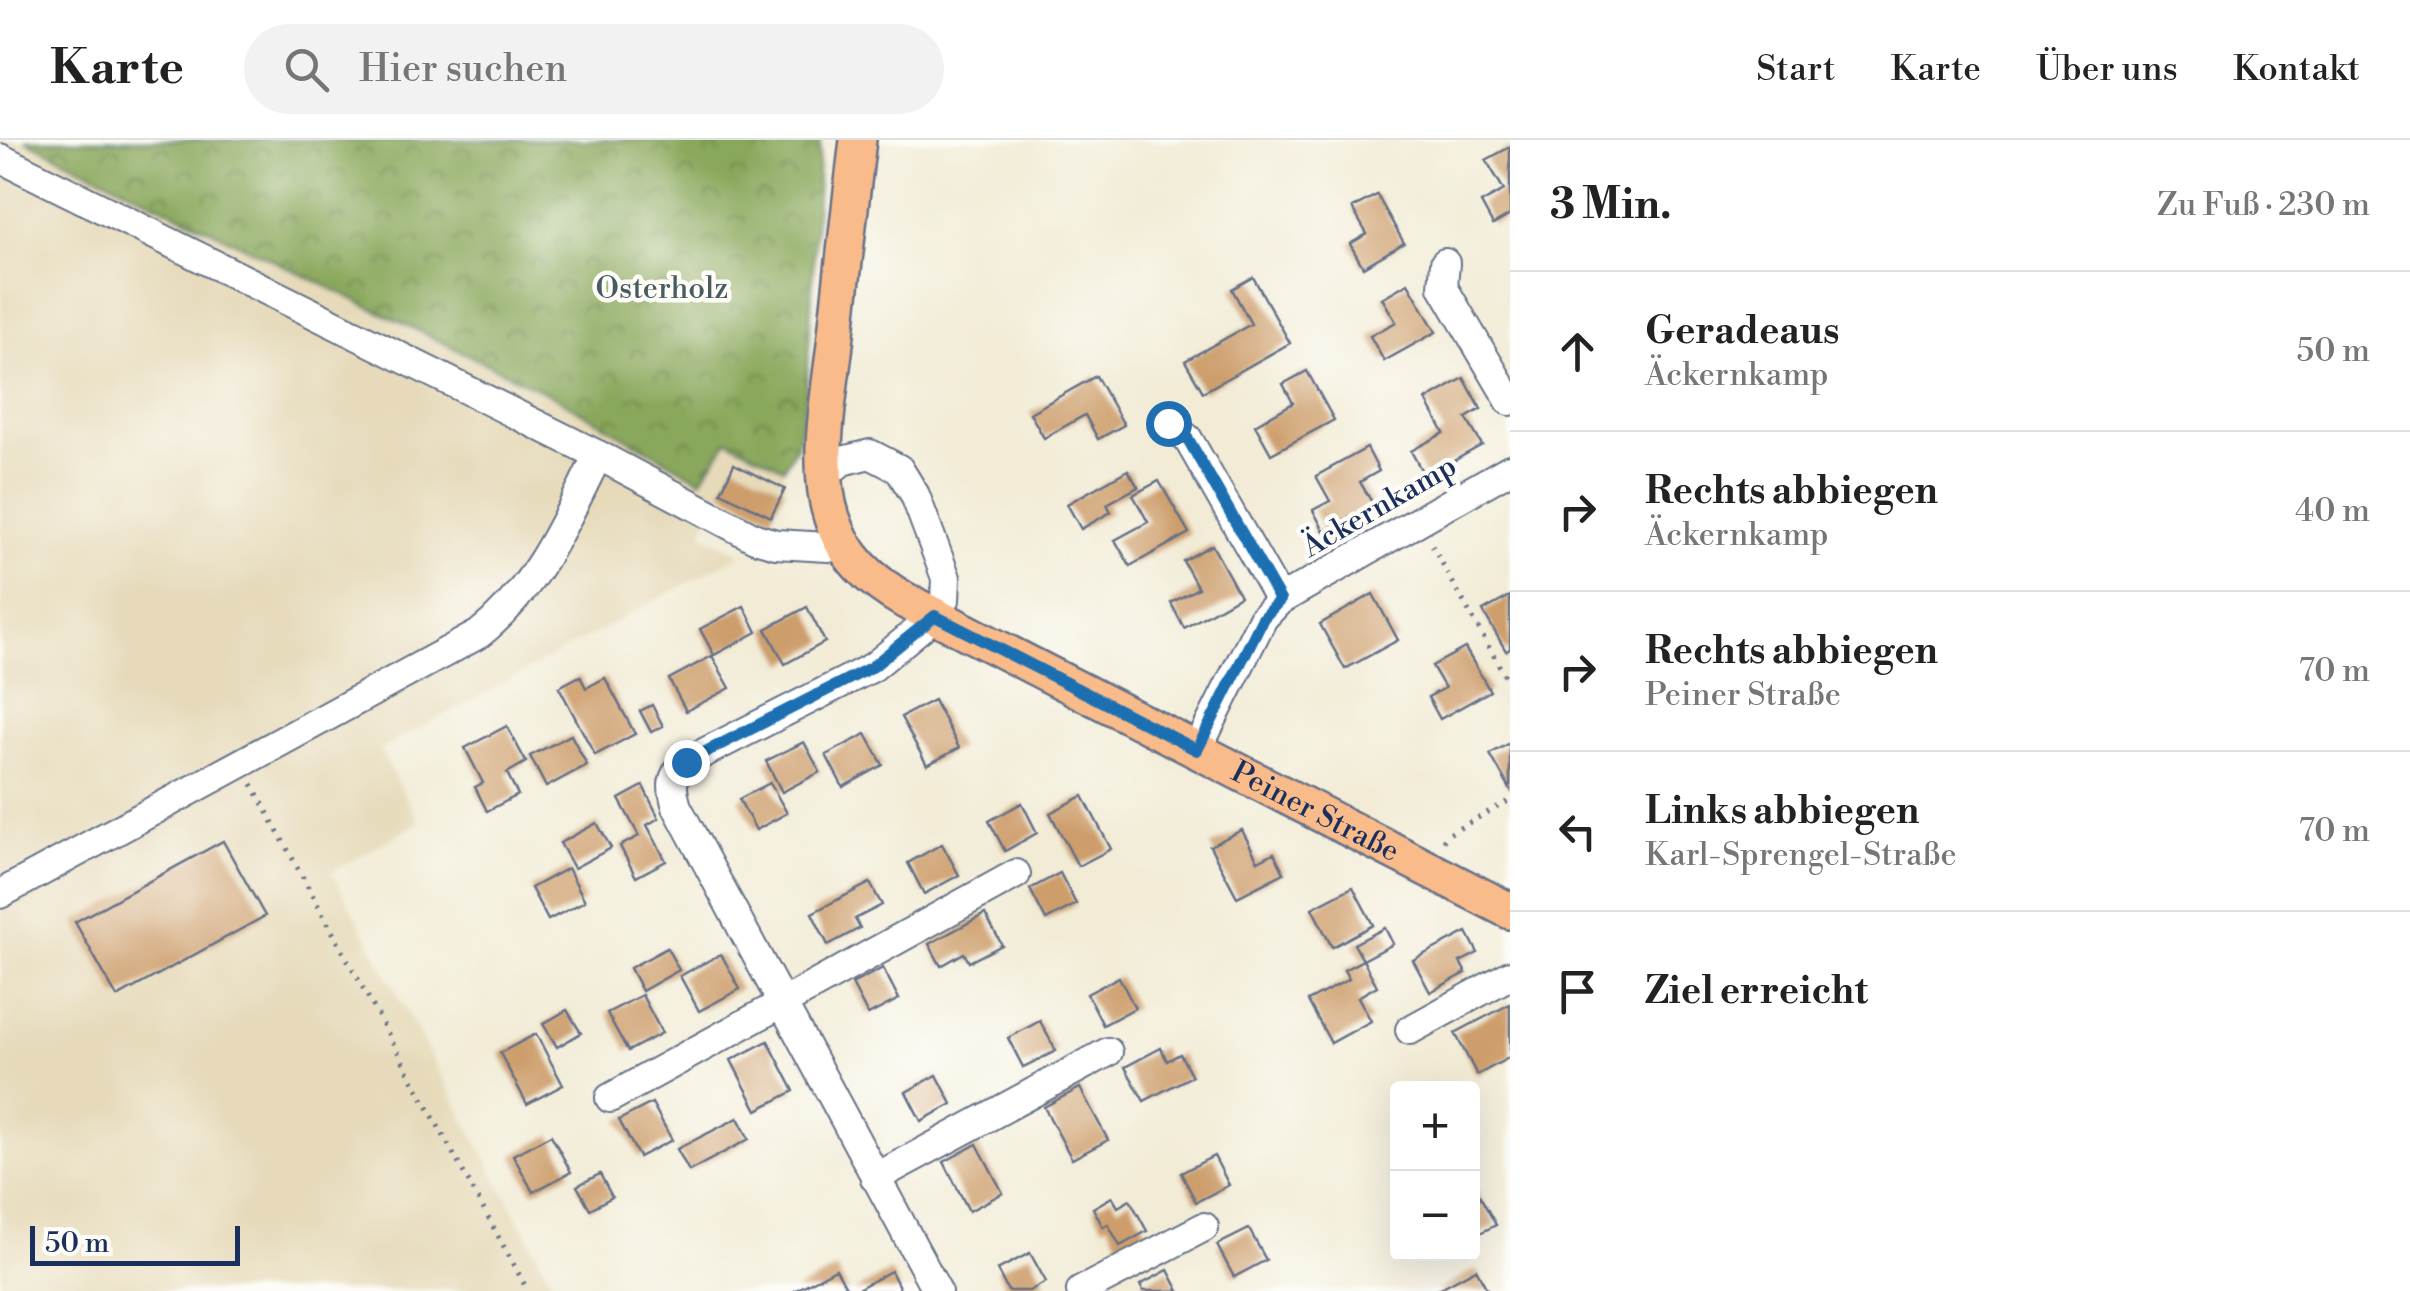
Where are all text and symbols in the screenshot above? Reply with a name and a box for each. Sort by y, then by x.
search box [244,24,944,114]
text: Karte [50,39,184,99]
icon: search [279,42,334,97]
text: Hier suchen [359,46,567,93]
text: Start [1756,48,1836,91]
text: Karte [1891,48,1981,91]
text: Über uns [2036,48,2178,91]
text: Kontakt [2233,48,2360,91]
text: 3 Min. [1550,179,1672,232]
text: Zu Fuß · 230 m [2157,185,2370,225]
park label: Osterholz [596,270,728,308]
text: Geradeaus [1645,308,1839,355]
icon: ahead [1550,324,1605,379]
text: 50 m [2297,331,2370,371]
text: Äckernkamp [1645,355,1829,395]
route start [1146,401,1192,447]
street label: Äckernkamp [1294,447,1464,567]
text: Rechts abbiegen [1645,468,1938,515]
icon: right [1550,484,1605,539]
text: 40 m [2295,491,2370,531]
text: Äckernkamp [1645,515,1829,555]
text: Rechts abbiegen [1645,628,1938,675]
icon: right [1550,644,1605,699]
text: 70 m [2299,651,2370,691]
text: Peiner Straße [1645,675,1841,715]
route end [664,740,710,786]
street label: Peiner Straße [1225,753,1405,871]
text: Links abbiegen [1645,788,1919,835]
icon: left [1550,804,1605,859]
text: 70 m [2299,811,2370,851]
text: Karl-Sprengel-Straße [1645,835,1957,875]
icon: arrive [1550,964,1605,1019]
text: Ziel erreicht [1645,968,1868,1015]
map controls [1390,1081,1480,1261]
button: + [1390,1081,1480,1171]
button: − [1390,1171,1480,1261]
scale bar [30,1221,240,1266]
text: 50 m [45,1226,109,1261]

